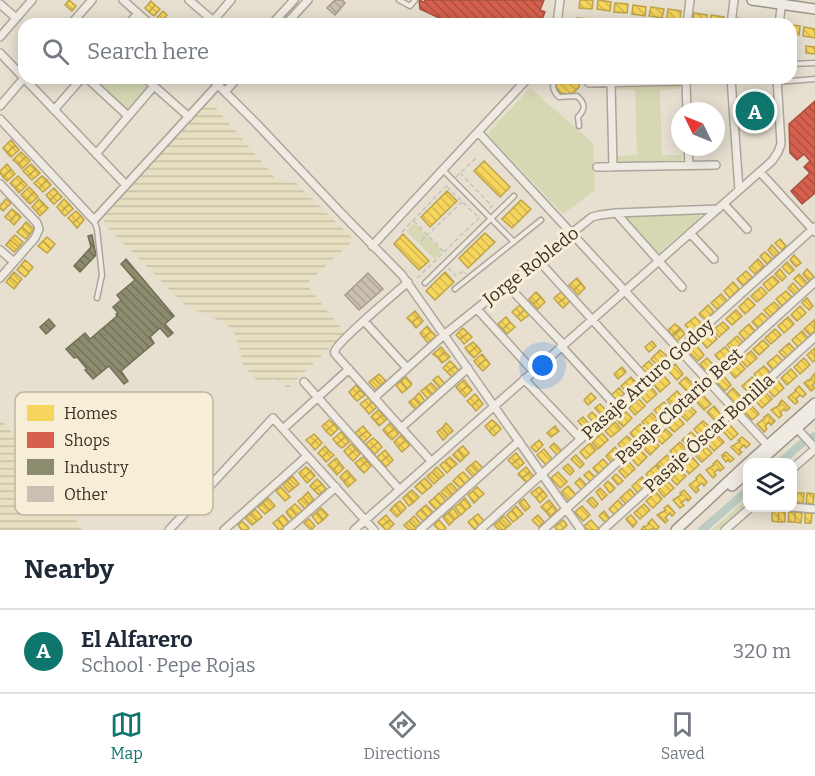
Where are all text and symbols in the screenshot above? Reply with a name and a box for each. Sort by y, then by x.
search box [18,18,797,84]
icon: search [39,35,72,68]
text: Search here [87,38,209,65]
pin: A [736,88,774,134]
north arrow [671,102,725,156]
street label: Jorge Robledo [478,222,583,311]
street label: Pasaje Arturo Godoy [577,314,719,444]
street label: Pasaje Clotario Best [611,343,747,469]
your location [528,351,557,380]
street label: Pasaje Óscar Bonilla [639,369,779,497]
legend [15,392,213,515]
text: Homes [64,404,117,423]
text: Shops [64,431,110,450]
text: Industry [64,458,129,477]
map controls [743,458,797,512]
button: layers [743,458,797,512]
text: Other [64,485,107,504]
text: Nearby [24,554,114,585]
text: El Alfarero [81,626,193,653]
text: A [36,639,51,663]
text: 320 m [733,639,791,663]
text: School · Pepe Rojas [81,653,256,677]
tab: Map [110,708,143,763]
tab: Directions [364,708,441,763]
tab: Saved [661,708,705,763]

